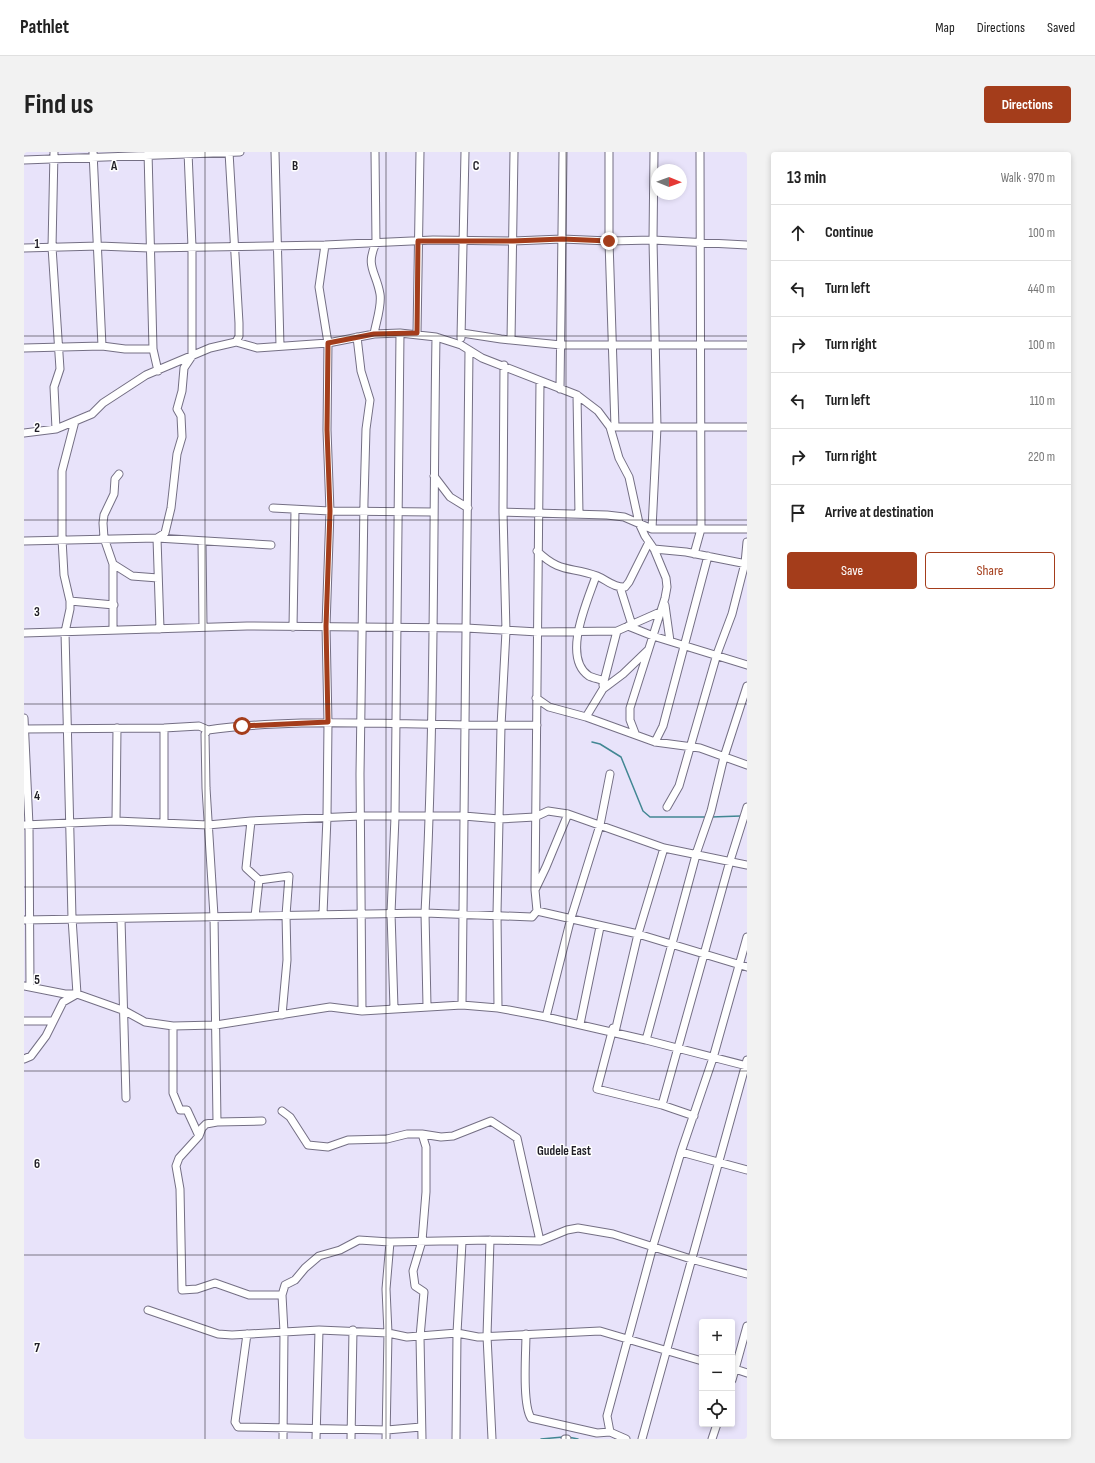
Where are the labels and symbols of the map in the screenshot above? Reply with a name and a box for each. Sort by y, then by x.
text: A [110,158,118,174]
text: B [292,158,298,174]
text: C [473,158,480,174]
north arrow [651,164,687,200]
route end [600,232,618,250]
text: 1 [34,236,40,252]
text: 2 [34,420,40,436]
text: 3 [34,604,40,620]
route start [233,717,251,735]
text: 4 [34,788,40,804]
text: 5 [34,972,40,988]
district label: Gudele East [537,1143,592,1159]
text: 6 [34,1156,40,1172]
text: 7 [34,1340,40,1356]

